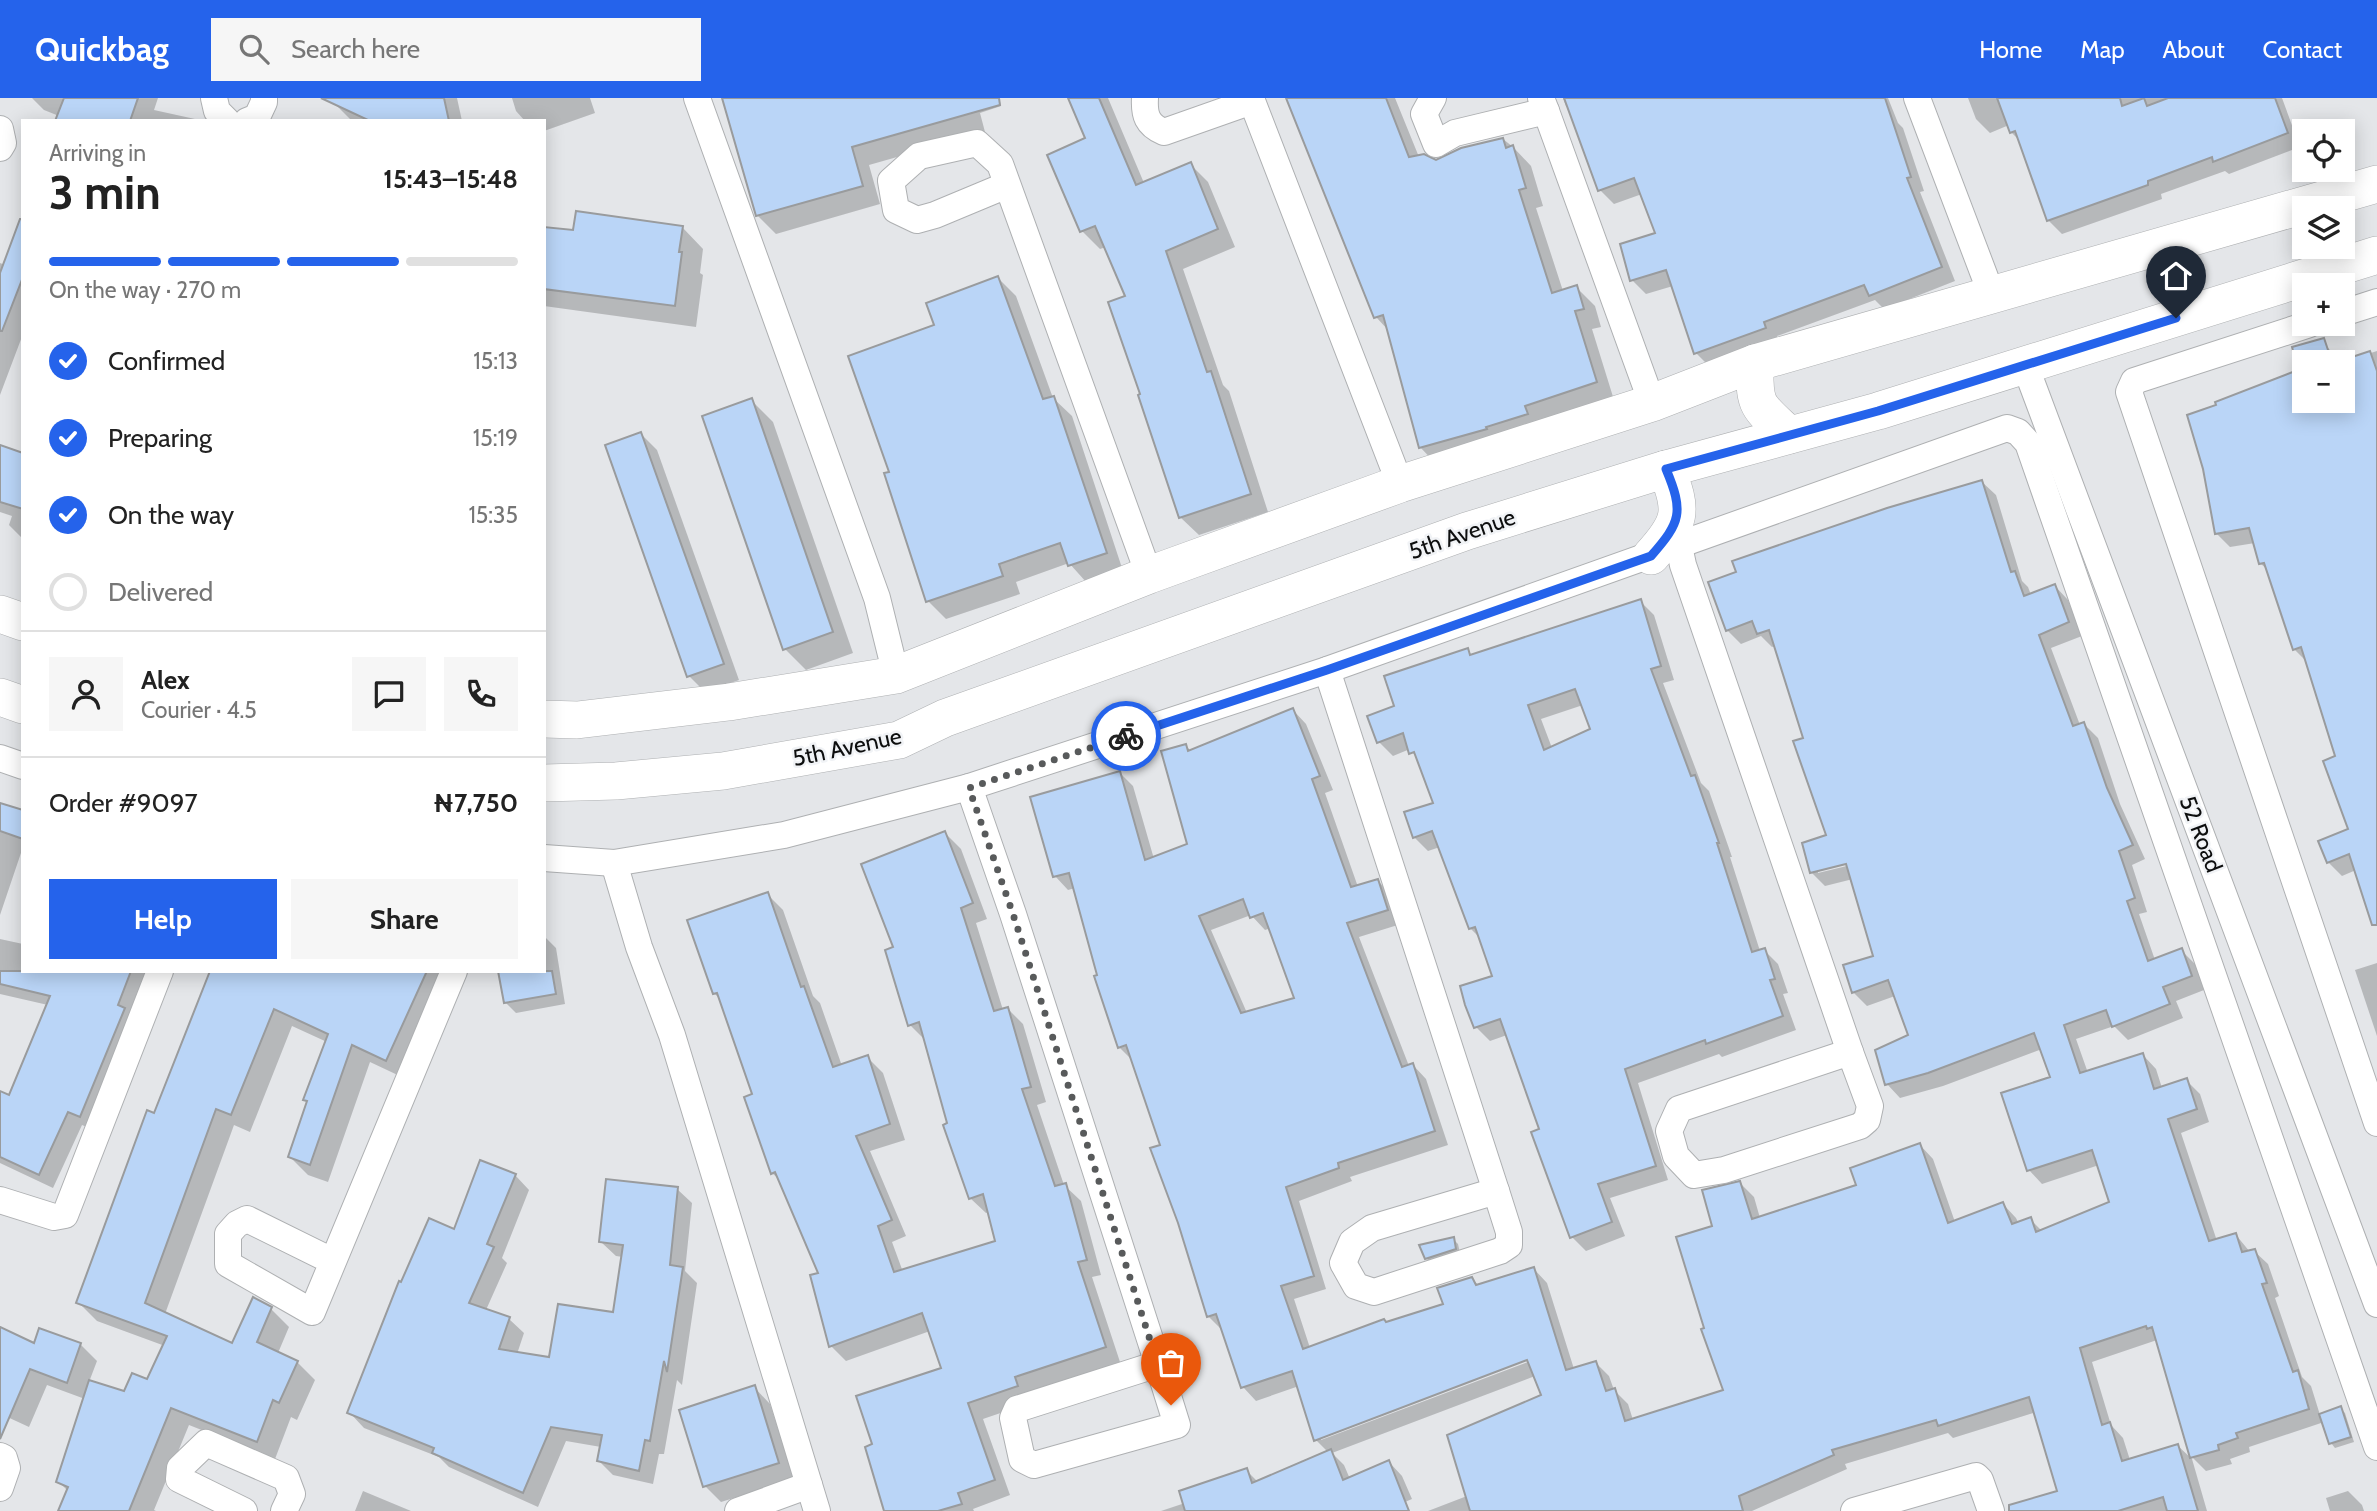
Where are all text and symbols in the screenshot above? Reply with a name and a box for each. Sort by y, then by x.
search box [211,18,701,81]
text: Quickbag [35,29,169,69]
icon: search [235,30,273,68]
text: Search here [291,33,420,65]
text: Home [1979,35,2042,64]
text: Map [2080,35,2125,64]
text: About [2163,35,2225,64]
text: Contact [2263,35,2342,64]
map controls [2292,119,2355,413]
button: locate [2292,119,2355,182]
text: Arriving in [49,139,146,167]
text: 15:43–15:48 [383,163,518,195]
text: 3 min [49,165,161,221]
button: layers [2292,196,2355,259]
pin [2146,246,2206,318]
icon: home [2157,257,2195,295]
button: + [2292,273,2355,336]
text: On the way · 270 m [49,276,241,304]
icon: check [49,342,87,380]
text: Confirmed [108,345,225,377]
text: 15:13 [473,347,518,375]
button: − [2292,350,2355,413]
icon: check [49,419,87,457]
text: Preparing [108,422,212,454]
text: 15:19 [473,424,518,452]
icon: check [49,496,87,534]
text: On the way [108,499,234,531]
text: 15:35 [468,501,518,529]
street label: 5th Avenue [1405,503,1519,565]
text: Delivered [108,576,213,608]
button: person [49,657,123,731]
button: chat [352,657,426,731]
button: phone [444,657,518,731]
text: Alex [141,664,190,696]
text: Courier · 4.5 [141,696,257,724]
courier [1091,701,1161,771]
icon: bike [1107,717,1145,755]
street label: 5th Avenue [790,722,904,772]
text: Order #9097 [49,787,198,819]
text: ₦7,750 [433,787,518,819]
street label: 52 Road [2174,792,2228,876]
button: Help [49,879,277,959]
button: Share [291,879,518,959]
pin [1141,1333,1201,1405]
icon: bag [1152,1344,1190,1382]

